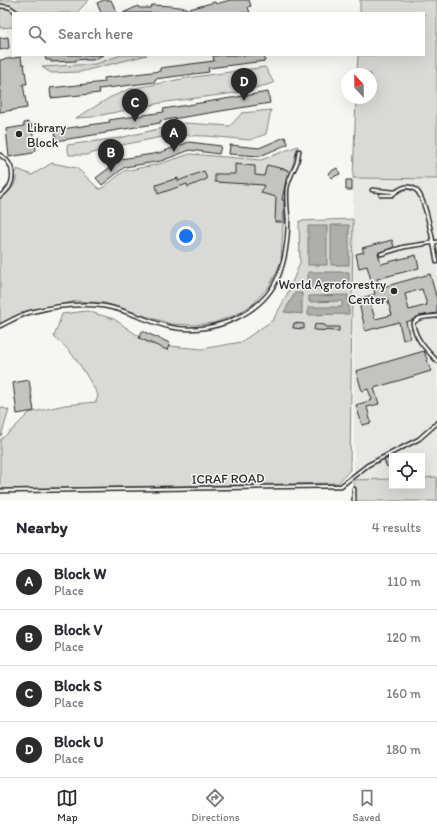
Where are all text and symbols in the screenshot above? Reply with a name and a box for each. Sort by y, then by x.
search box [12,12,425,56]
icon: search [26,23,48,45]
text: Search here [58,25,133,43]
pin: D [231,68,257,101]
north arrow [341,68,377,104]
pin: C [122,89,148,122]
pin: A [161,119,187,152]
place label: Library Block [27,120,66,150]
marker: Library Block [14,129,24,139]
pin: B [98,139,124,172]
your location [176,226,196,246]
place label: World Agroforestry Center [278,277,387,307]
marker: World Agroforestry Center [389,286,399,296]
map controls [389,453,425,489]
button: locate [389,453,425,489]
street label: ICRAF ROAD [191,470,265,487]
text: Nearby [16,517,68,537]
text: 4 results [372,520,421,535]
text: Block W [54,565,106,583]
text: A [25,574,33,589]
text: 110 m [387,574,421,589]
text: Place [54,583,84,598]
text: Block V [54,621,102,639]
text: B [25,630,33,645]
text: 120 m [386,630,421,645]
text: Place [54,639,84,654]
text: Block S [54,677,102,695]
text: C [25,686,33,701]
text: 160 m [386,686,421,701]
text: Place [54,695,84,710]
text: Block U [54,733,104,751]
text: D [25,742,33,757]
text: 180 m [386,742,421,757]
text: Place [54,751,84,766]
tab: Map [56,787,78,824]
tab: Directions [191,787,240,824]
tab: Saved [352,787,381,824]

